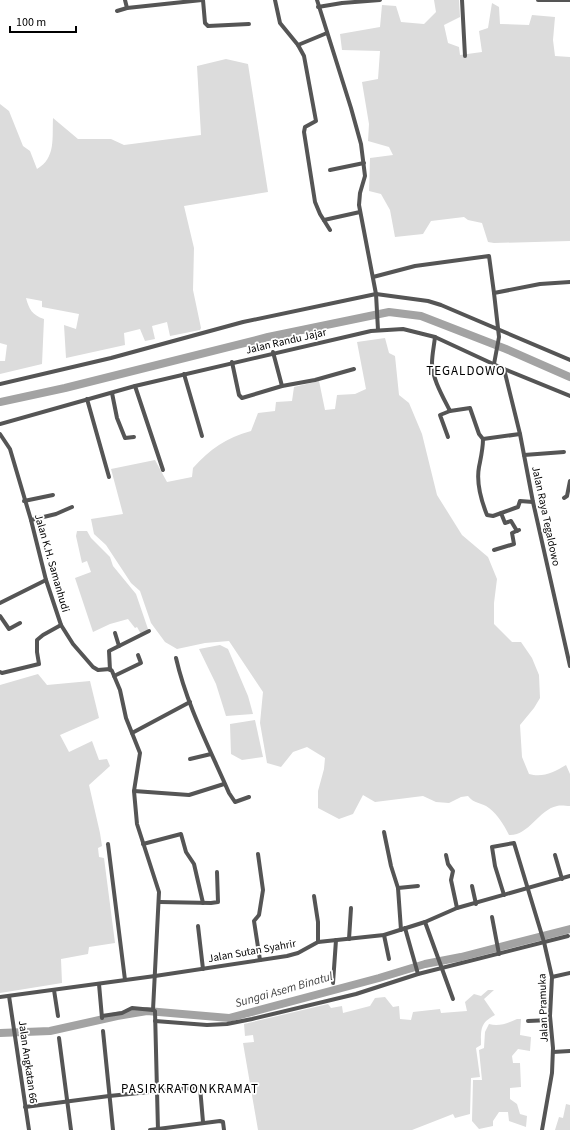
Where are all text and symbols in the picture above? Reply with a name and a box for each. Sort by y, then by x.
scale bar [10,8,76,34]
text: 100 m [16,14,46,31]
street label: Jalan Randu Jajar [244,324,328,358]
district label: TEGALDOWO [426,362,506,380]
street label: Jalan Raya Tegaldowo [528,465,564,567]
street label: Jalan K.H. Samanhudi [31,512,73,614]
street label: Jalan Sutan Syahrir [207,936,297,966]
water label: Sungai Asem Binatul [233,968,335,1012]
street label: Jalan Pramuka [534,973,552,1043]
street label: Jalan Angkatan 66 [15,1019,41,1105]
district label: PASIRKRATONKRAMAT [121,1080,259,1098]

